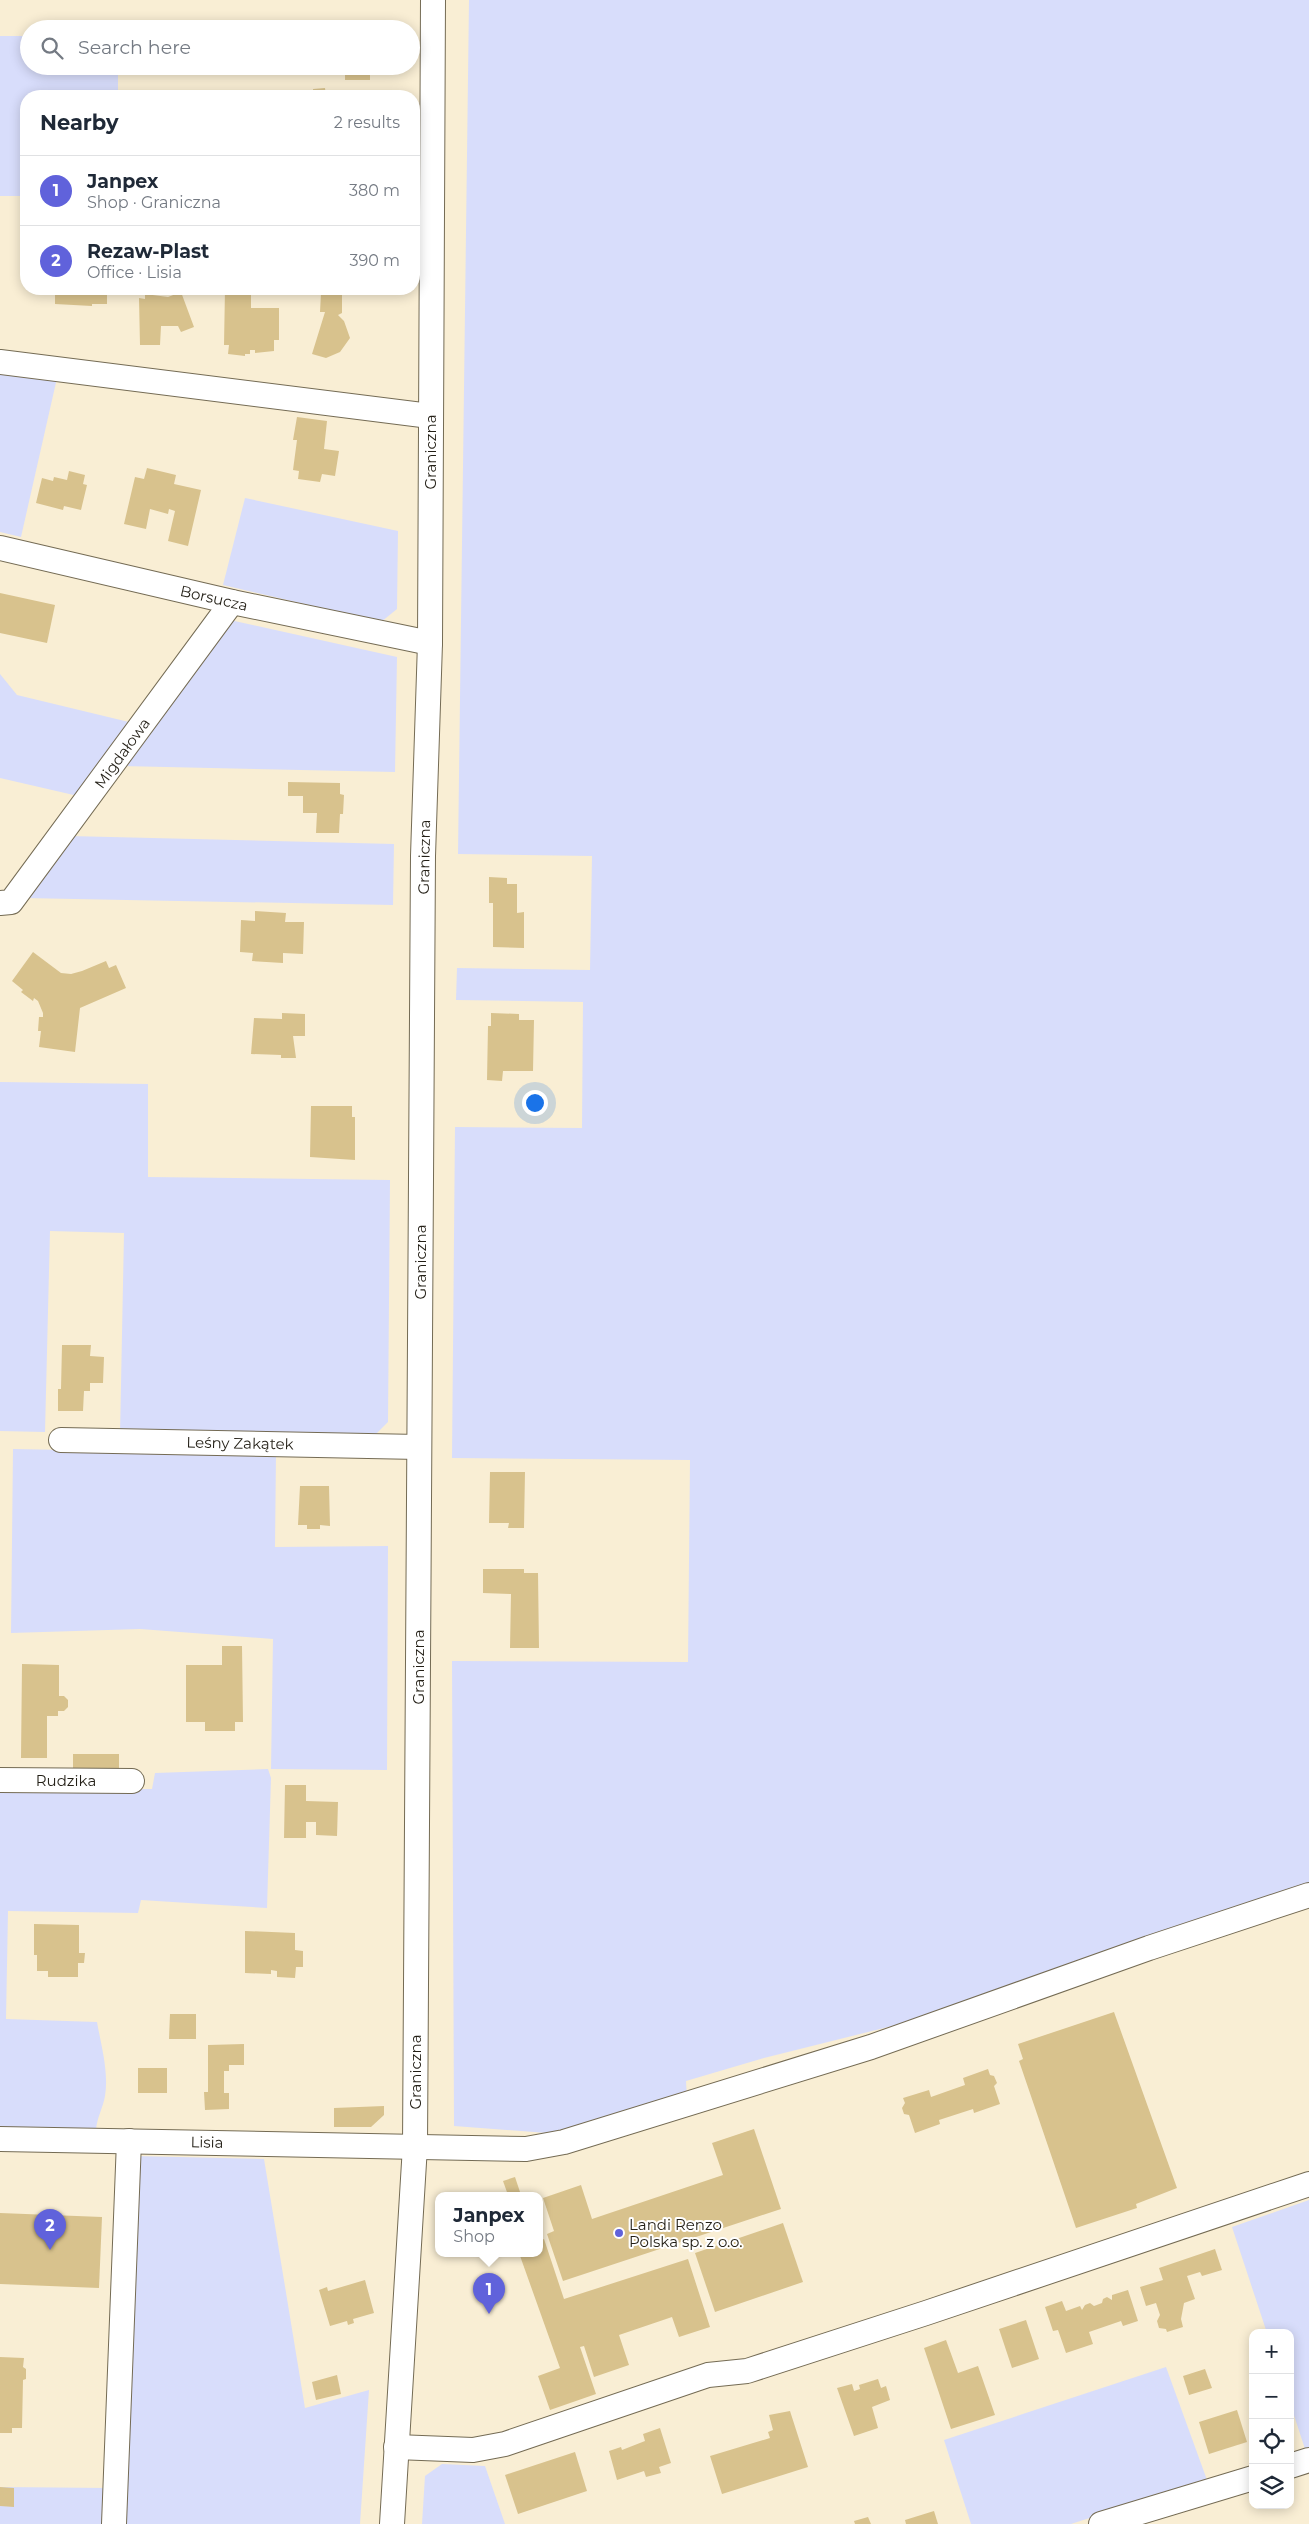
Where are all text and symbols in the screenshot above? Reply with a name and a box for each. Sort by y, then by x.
search box [20,20,420,75]
icon: search [38,34,66,62]
text: Search here [78,36,191,59]
text: Nearby [40,110,119,135]
text: 2 results [334,113,400,132]
text: Janpex [87,170,158,193]
text: 1 [53,181,59,200]
text: 380 m [349,181,400,200]
text: Shop · Graniczna [87,193,221,212]
text: Rezaw-Plast [87,240,209,263]
text: 2 [51,251,61,270]
text: 390 m [349,251,400,270]
text: Office · Lisia [87,263,182,282]
street label: Graniczna [421,414,440,490]
street label: Borsucza [178,581,250,615]
street label: Migdałowa [90,714,154,792]
street label: Graniczna [414,819,434,895]
your location [522,1090,548,1116]
street label: Graniczna [411,1224,430,1300]
street label: Leśny Zakątek [186,1433,294,1453]
street label: Graniczna [409,1629,428,1705]
street label: Rudzika [36,1771,96,1790]
street label: Graniczna [406,2034,425,2110]
street label: Lisia [190,2132,224,2152]
popup [435,2192,543,2257]
text: Janpex [453,2204,525,2227]
pin: 2 [34,2209,66,2250]
place label: Landi Renzo Polska sp. z o.o. [629,2215,742,2251]
text: Shop [453,2227,495,2246]
marker: Landi Renzo Polska sp. z o.o. [613,2227,625,2239]
pin: 1 [473,2273,505,2314]
map controls [1249,2329,1294,2509]
button: + [1249,2329,1294,2374]
button: − [1249,2374,1294,2419]
button: locate [1249,2419,1294,2464]
button: layers [1249,2464,1294,2509]

